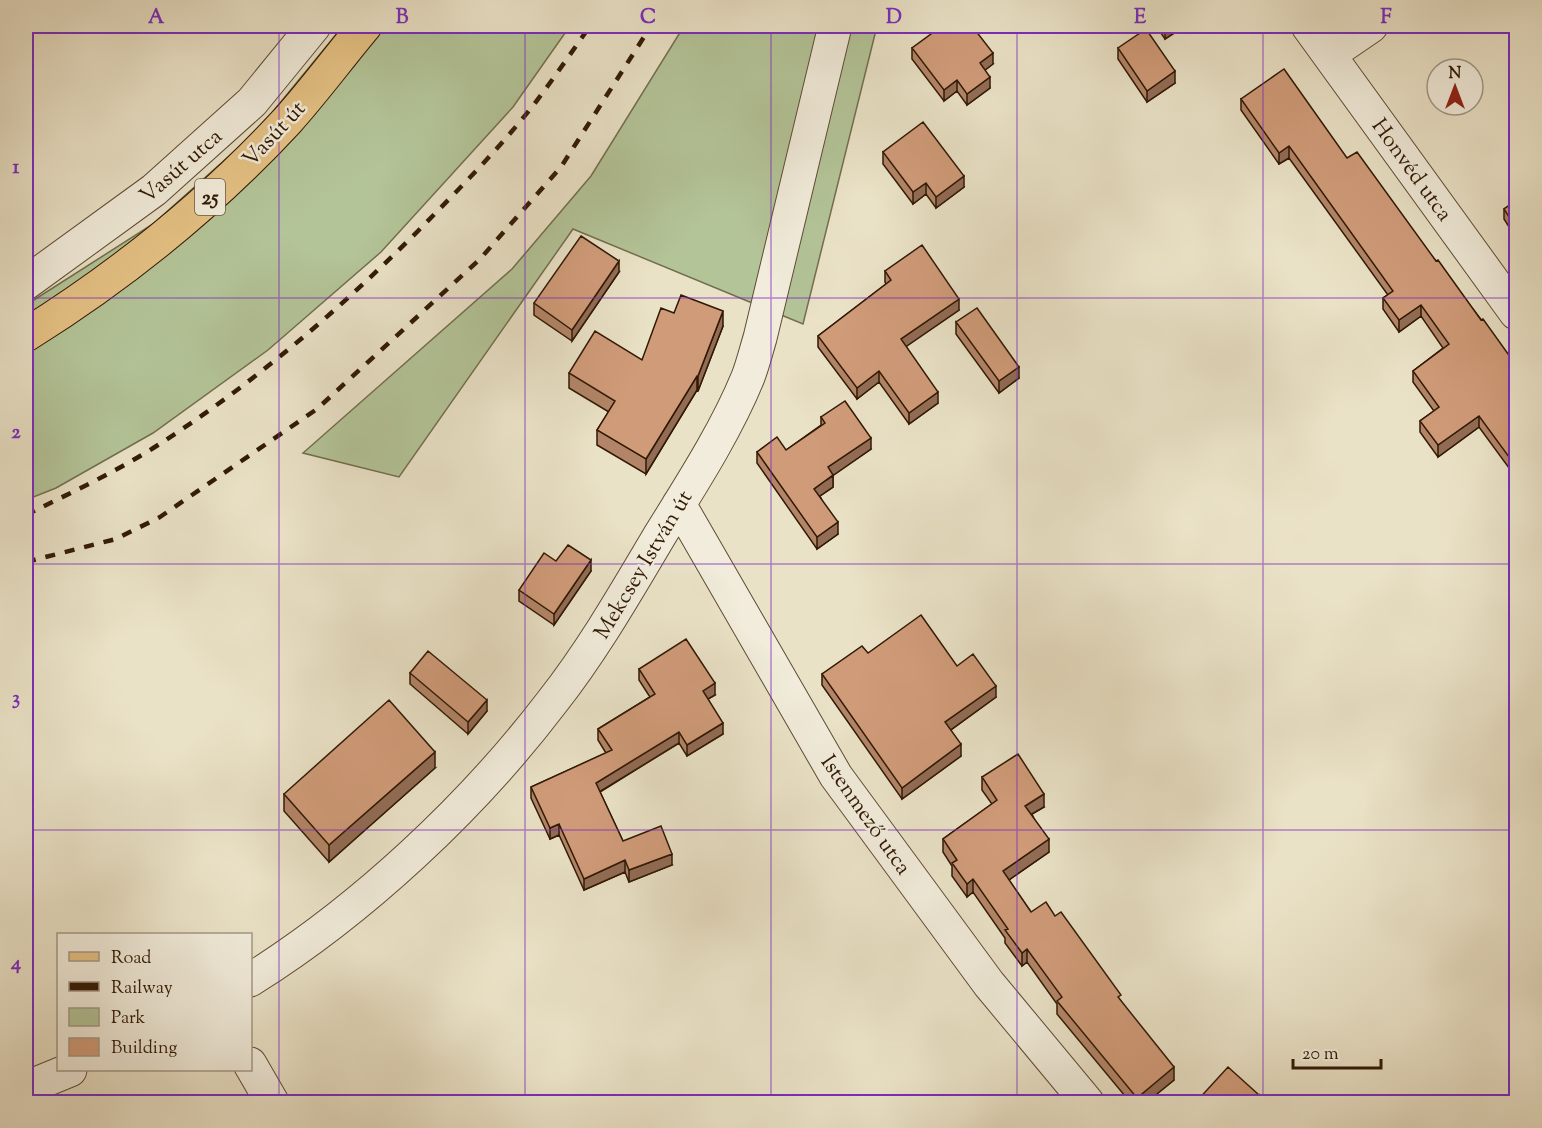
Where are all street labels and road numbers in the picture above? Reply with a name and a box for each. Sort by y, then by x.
street label: Vasút út [236,94,315,175]
street label: Honvéd utca [1362,113,1459,229]
street label: Vasút utca [134,122,230,212]
road number: 25 [195,179,225,215]
street label: Mekcsey István út [587,485,702,646]
street label: Istenmező utca [811,749,918,882]

